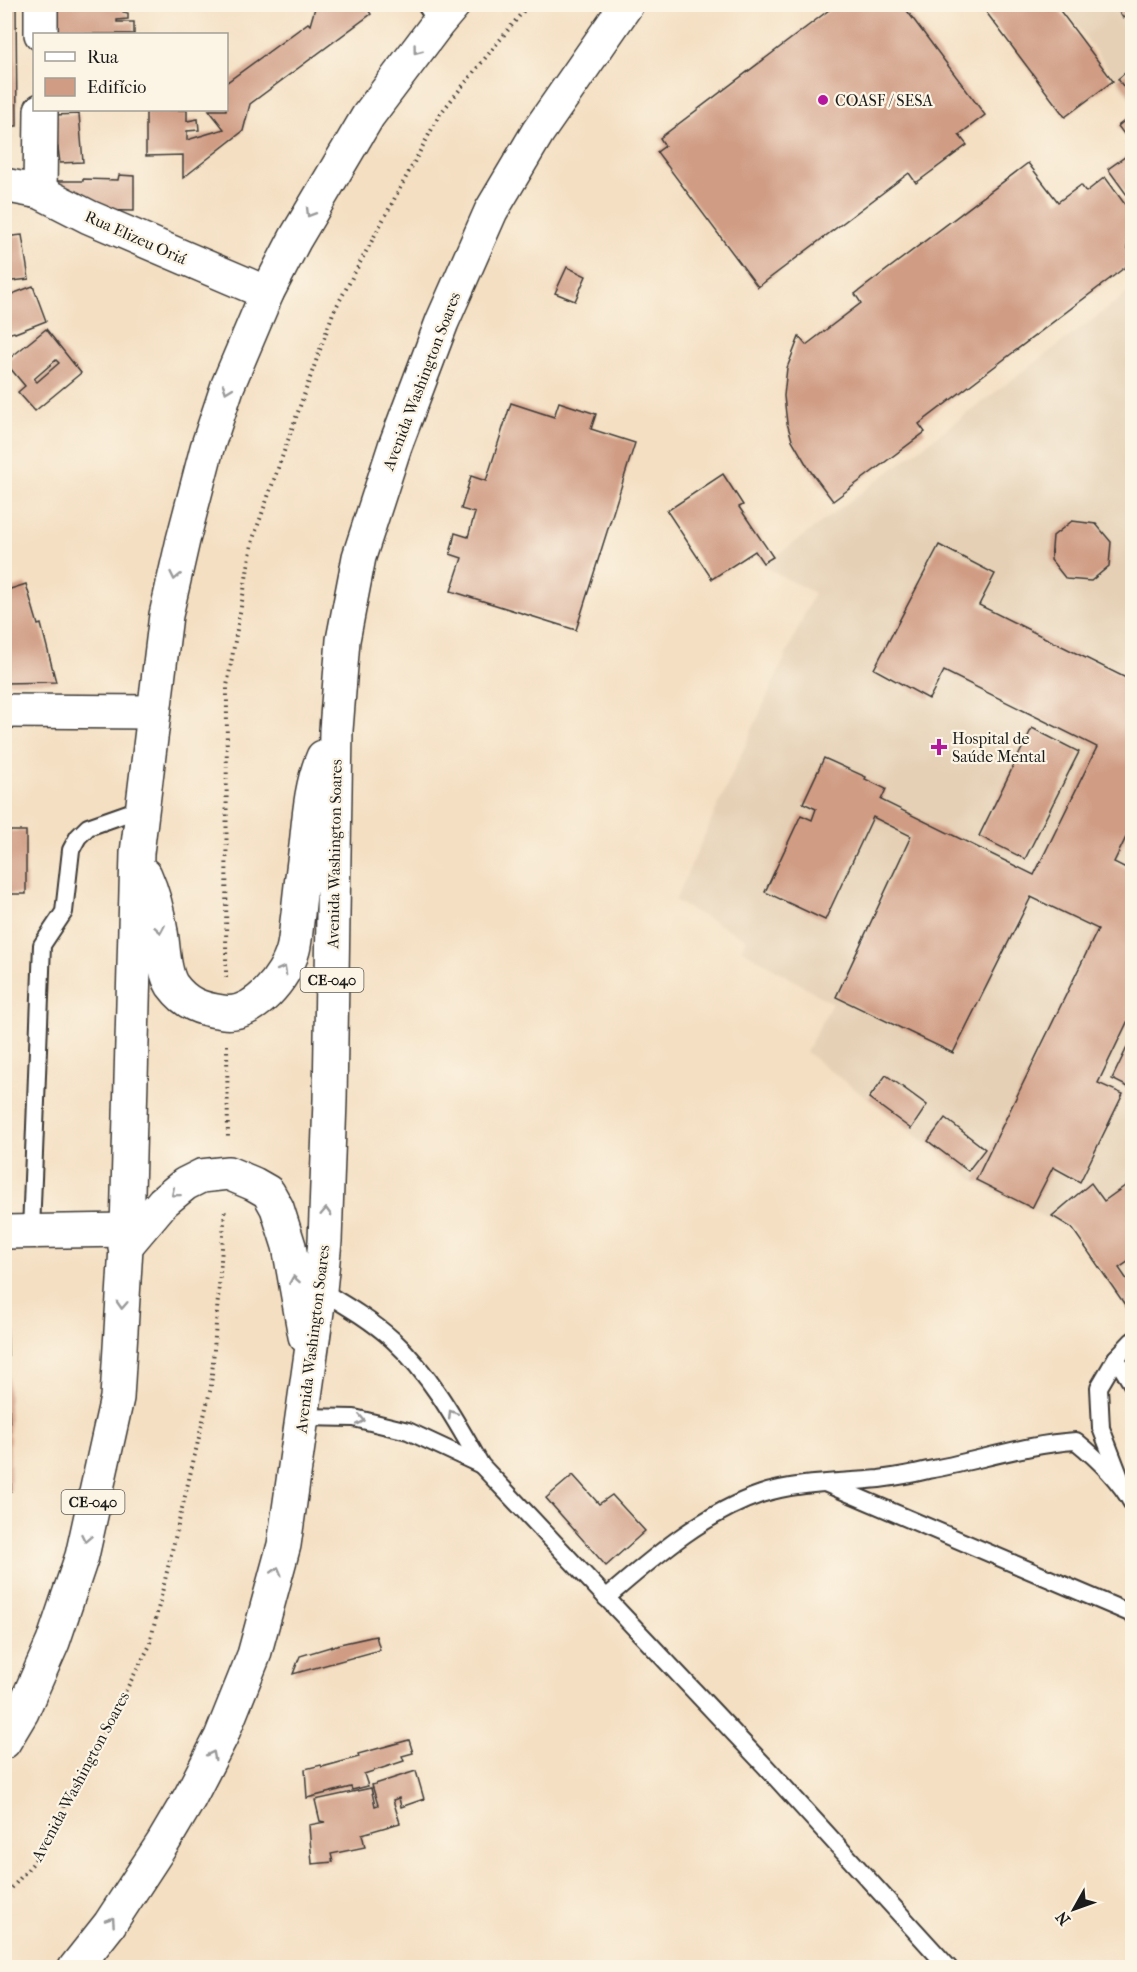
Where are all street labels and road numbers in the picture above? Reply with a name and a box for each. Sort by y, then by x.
street label: Rua Elizeu Oriá [82,207,190,269]
street label: Avenida Washington Soares [378,289,464,474]
street label: Avenida Washington Soares [323,759,346,950]
road number: CE-040 [300,968,364,992]
street label: Avenida Washington Soares [291,1244,333,1435]
road number: CE-040 [62,1490,124,1514]
street label: Avenida Washington Soares [27,1688,133,1865]

